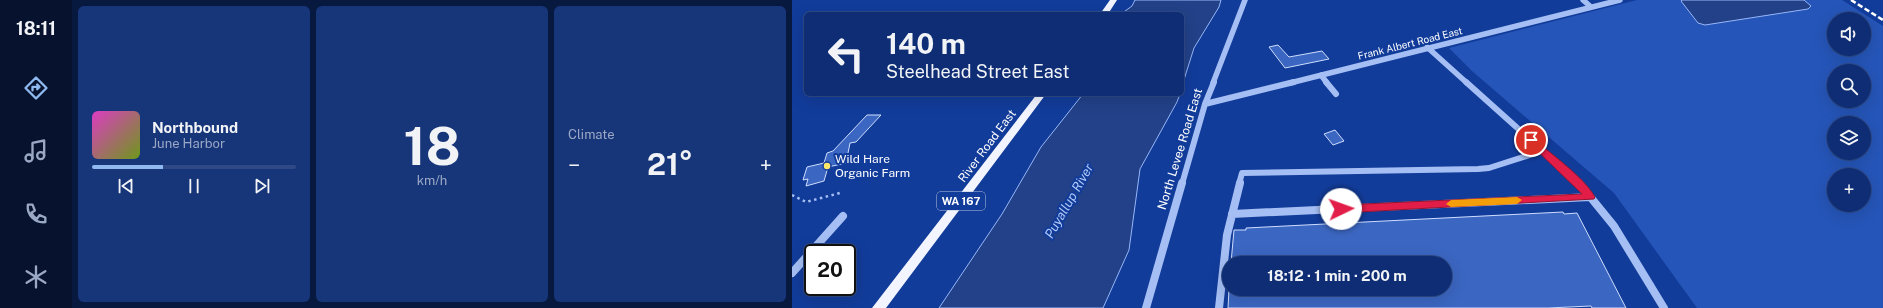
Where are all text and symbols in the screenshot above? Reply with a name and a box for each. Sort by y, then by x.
map controls [1827,12,1871,212]
button: sound [1827,12,1871,56]
text: 18:11 [16,18,56,39]
street label: Frank Albert Road East [1356,24,1464,62]
text: 140 m [886,27,966,60]
icon: left [820,28,872,80]
text: Steelhead Street East [886,61,1070,82]
button: search [1827,64,1871,108]
icon: directions [22,74,50,102]
street label: North Levee Road East [1155,86,1205,211]
street label: River Road East [955,107,1019,185]
text: 18 [403,116,461,177]
button: layers [1827,116,1871,160]
text: Northbound [152,119,238,136]
pin [1514,123,1548,157]
text: Climate [568,127,615,142]
icon: arrive [1520,129,1542,151]
text: June Harbor [152,136,225,151]
icon: music [22,137,50,165]
text: 21° [647,146,693,182]
text: − [568,152,580,178]
text: + [760,152,772,178]
place label: Wild Hare Organic Farm [835,152,910,180]
marker: Wild Hare Organic Farm [822,161,832,171]
water label: Puyallup River [1042,161,1096,241]
button: + [1827,168,1871,212]
text: km/h [417,173,447,188]
icon: previous [115,175,137,197]
icon: pause [183,175,205,197]
icon: next [251,175,273,197]
position arrow [1320,188,1362,230]
road number: WA 167 [937,192,985,210]
icon: phone [22,200,50,228]
speed limit sign: 20 [804,244,856,296]
icon: climate [22,263,50,291]
text: 18:12 · 1 min · 200 m [1267,267,1407,284]

